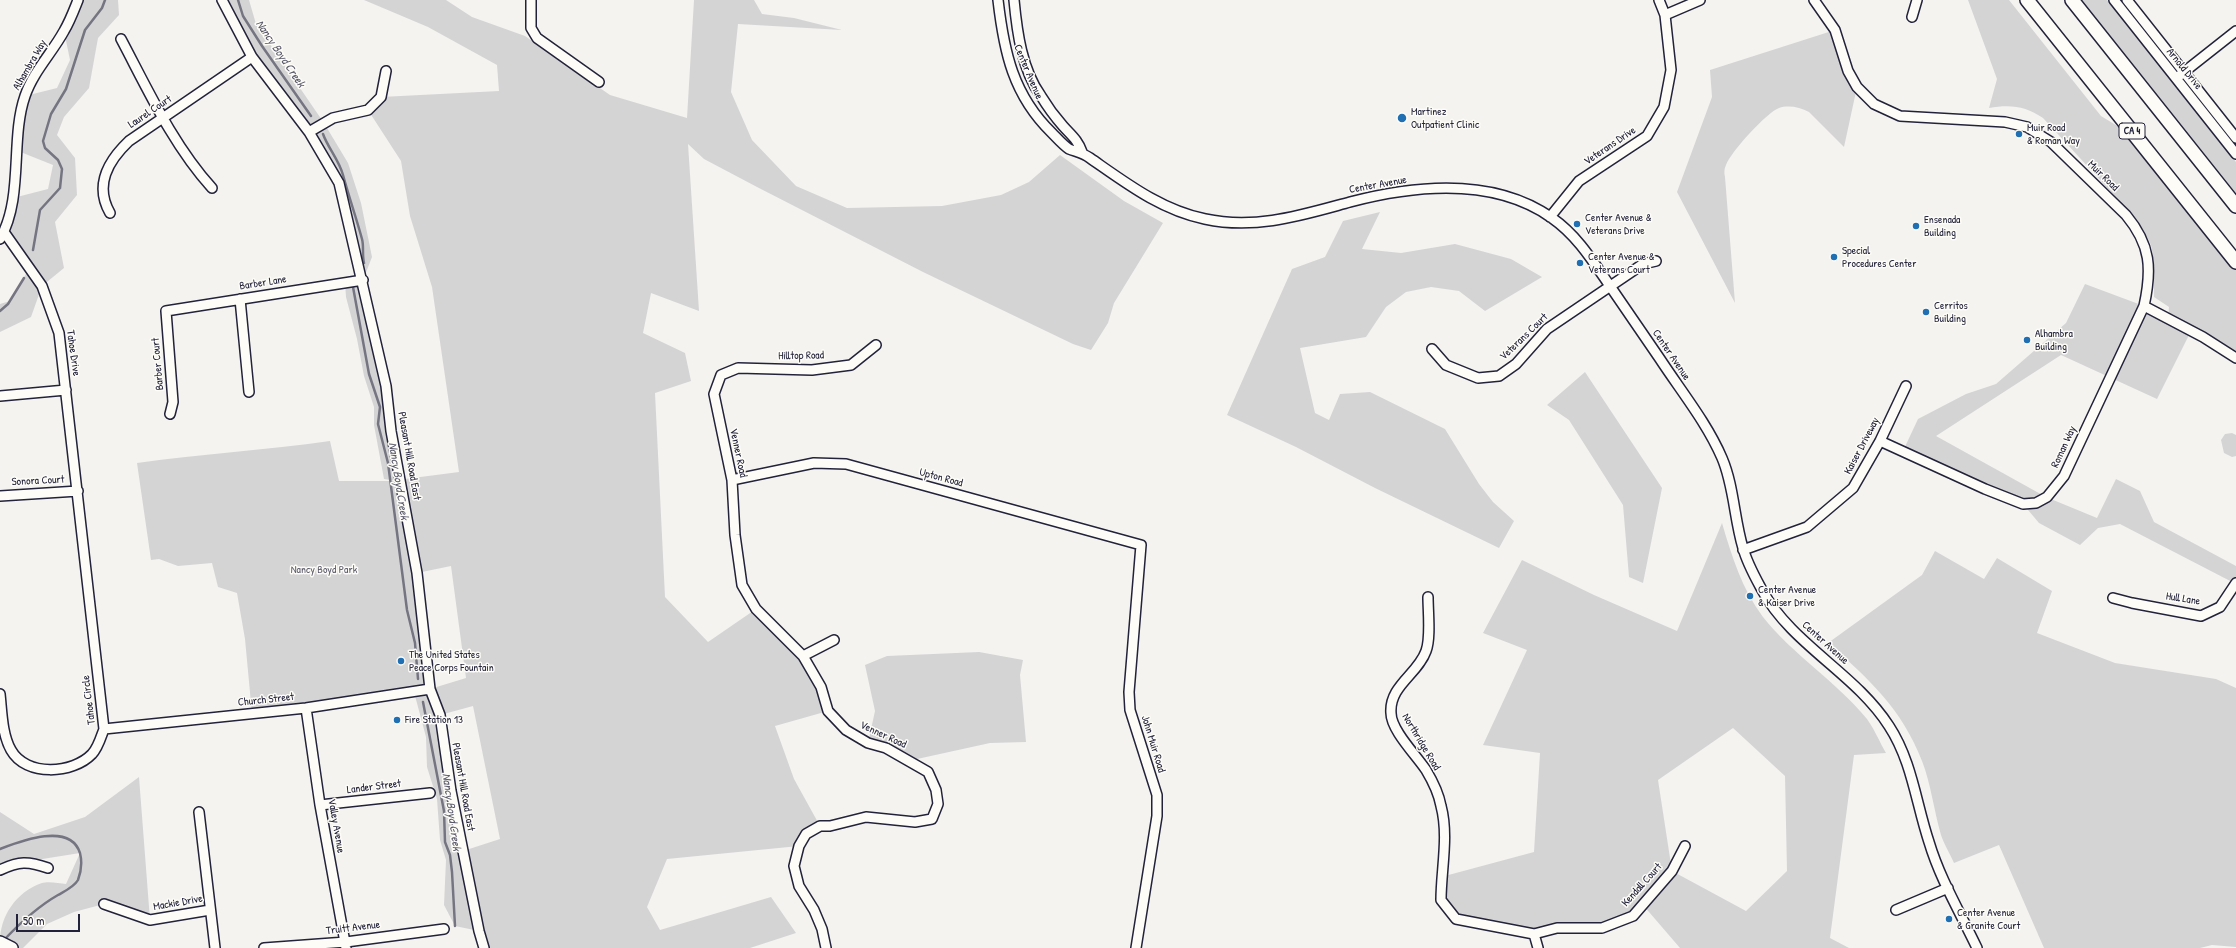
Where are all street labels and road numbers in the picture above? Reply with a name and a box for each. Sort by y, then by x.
street label: Alhambra Way [10,37,50,93]
street label: Center Avenue [1011,43,1045,101]
street label: Arnold Drive [2163,46,2205,92]
street label: Laurel Court [126,93,174,131]
road number: CA 4 [2119,123,2145,139]
street label: Veterans Drive [1582,124,1638,168]
street label: Muir Road [2085,158,2121,194]
street label: Center Avenue [1348,173,1408,197]
street label: Barber Lane [238,273,288,293]
street label: Veterans Court [1497,311,1551,363]
street label: Center Avenue [1649,327,1693,383]
street label: Tahoe Drive [63,329,83,377]
street label: Barber Court [149,337,167,391]
street label: Hilltop Road [778,349,824,363]
street label: Pleasant Hill Road East [395,411,423,501]
street label: Kaiser Driveway [1841,415,1883,477]
street label: Roman Way [2049,424,2079,470]
street label: Venner Road [726,427,750,479]
street label: Upton Road [918,466,964,490]
street label: Sonora Court [11,473,65,489]
street label: Hull Lane [2165,590,2201,608]
street label: Center Avenue [1799,619,1851,667]
street label: Tahoe Circle [79,675,99,725]
street label: Church Street [237,690,295,710]
street label: Northridge Road [1399,711,1443,773]
street label: John Muir Road [1138,714,1168,774]
street label: Venner Road [858,719,908,751]
street label: Pleasant Hill Road East [449,742,477,832]
street label: Lander Street [346,777,402,797]
street label: Valley Avenue [325,798,347,854]
street label: Kendall Court [1619,861,1665,909]
street label: Mackie Drive [152,892,204,914]
street label: Truitt Avenue [325,918,381,938]

